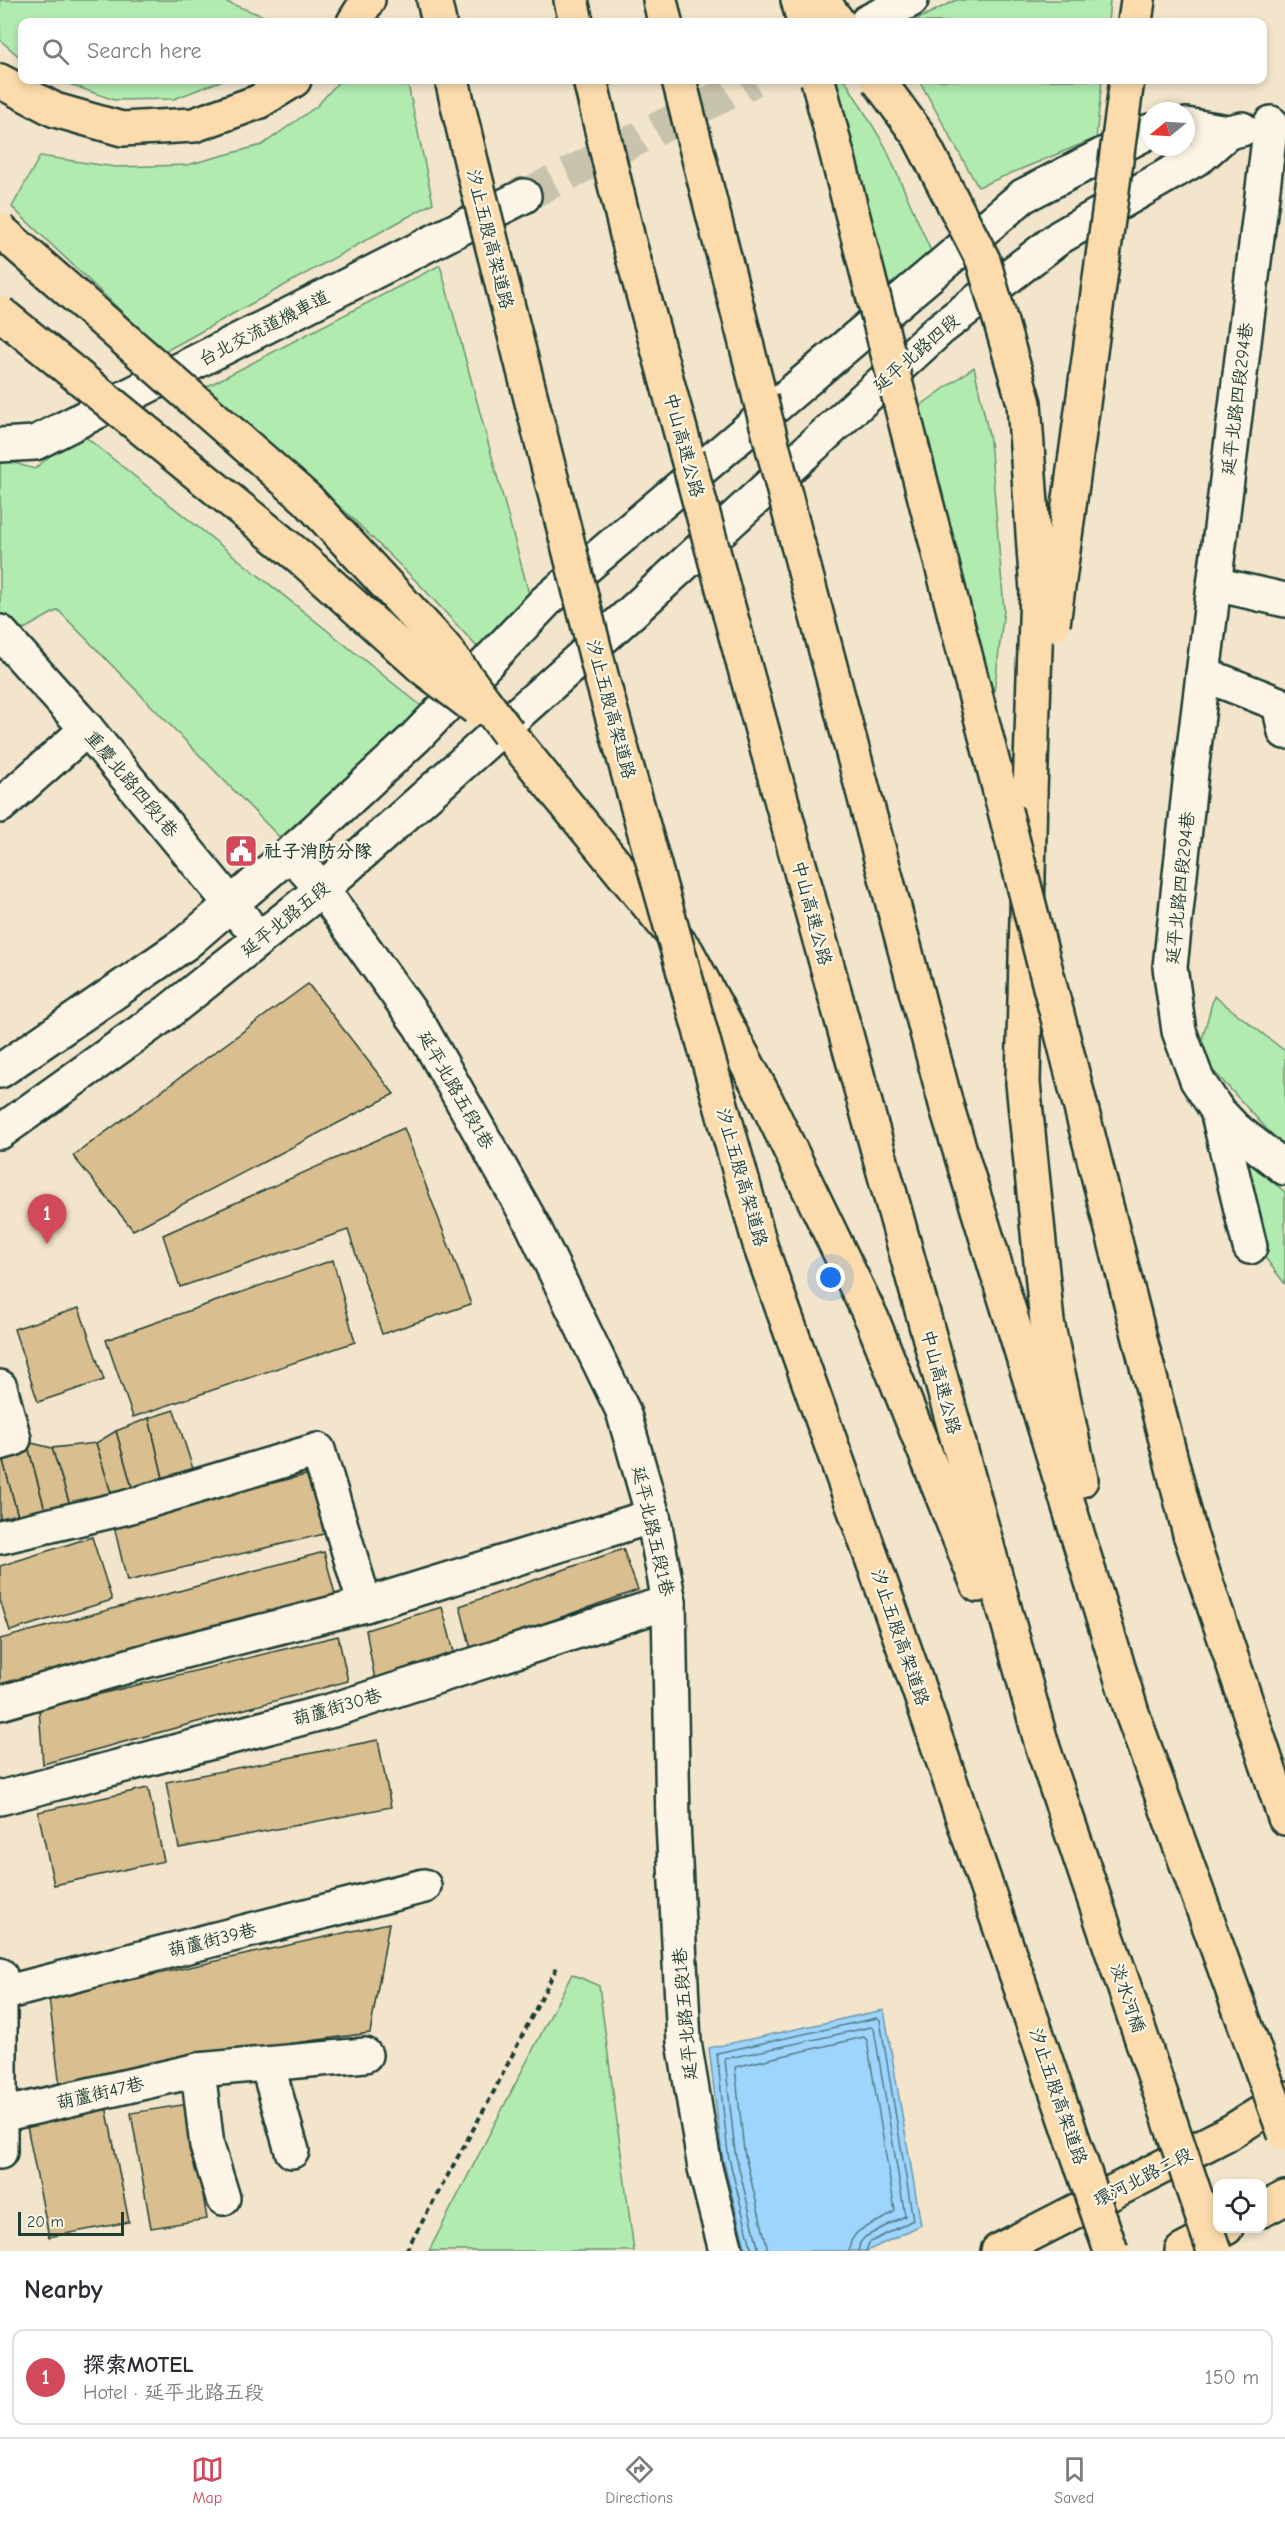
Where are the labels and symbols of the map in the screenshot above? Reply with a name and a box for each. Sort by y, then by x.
north arrow [1141,102,1195,156]
street label: 汐止五股高架道路 [462,167,517,312]
street label: 台北交流道機車道 [195,286,333,370]
street label: 延平北路四段 [869,310,964,397]
street label: 延平北路四段294巷 [1218,322,1257,477]
street label: 中山高速公路 [659,390,708,500]
street label: 汐止五股高架道路 [582,637,639,781]
street label: 重慶北路四段1巷 [81,727,182,842]
street label: 延平北路四段294巷 [1162,811,1199,966]
public building icon: 社子消防分隊 [223,833,259,869]
place label: 社子消防分隊 [264,841,372,862]
street label: 中山高速公路 [787,858,836,968]
street label: 延平北路五段 [237,877,334,962]
street label: 延平北路五段1巷 [413,1027,498,1153]
street label: 汐止五股高架道路 [712,1105,771,1249]
pin: 1 [28,1194,66,1244]
your location [816,1263,845,1292]
street label: 中山高速公路 [916,1327,965,1437]
street label: 延平北路五段1巷 [627,1464,678,1598]
street label: 汐止五股高架道路 [866,1566,933,1709]
street label: 葫蘆街30巷 [290,1685,384,1730]
street label: 葫蘆街39巷 [166,1919,259,1962]
street label: 延平北路五段1巷 [669,1947,702,2081]
street label: 淡水河橋 [1106,1961,1149,2036]
street label: 汐止五股高架道路 [1024,2025,1091,2168]
street label: 葫蘆街47巷 [54,2073,146,2114]
street label: 環河北路二段 [1090,2144,1196,2211]
scale bar [18,2209,124,2236]

